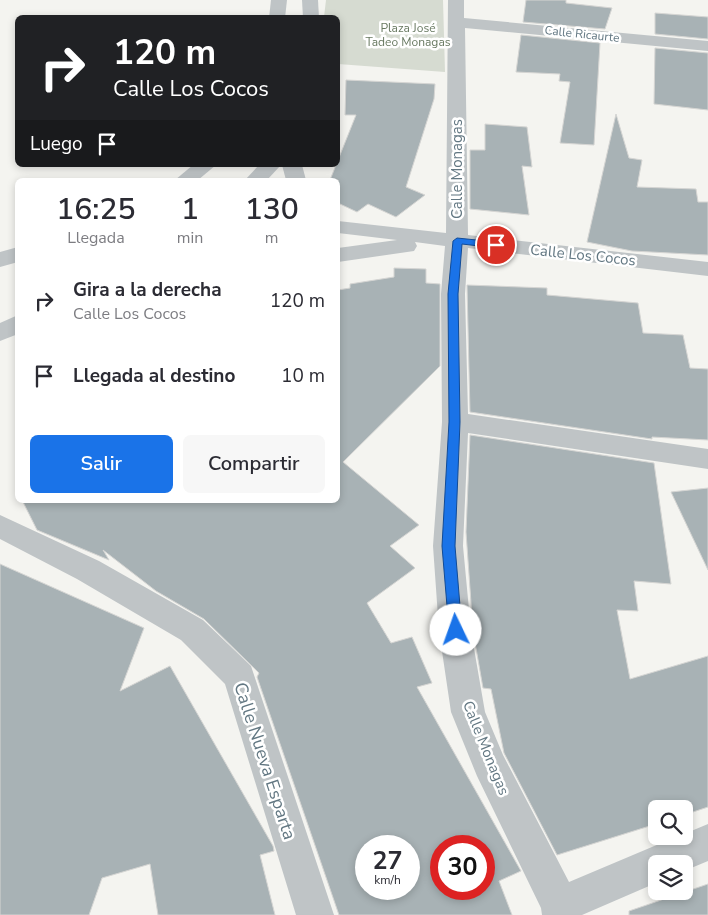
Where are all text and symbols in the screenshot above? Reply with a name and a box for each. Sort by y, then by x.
park label: Plaza José Tadeo Monagas [365,20,451,50]
street label: Calle Ricaurte [544,22,620,46]
text: 120 m [113,29,216,76]
icon: right [30,35,95,100]
text: Calle Los Cocos [113,74,269,104]
street label: Calle Monagas [447,119,467,219]
icon: arrive [93,130,121,158]
text: Luego [30,131,83,157]
text: 16:25 [56,189,135,230]
text: 1 [181,189,199,230]
text: 130 [245,189,299,230]
pin [475,224,517,266]
text: Llegada [67,227,125,249]
text: min [177,227,203,249]
text: m [265,227,279,249]
icon: arrive [482,231,510,259]
street label: Calle Los Cocos [529,240,637,270]
text: Gira a la derecha [73,277,222,303]
icon: right [30,287,58,315]
text: 120 m [270,288,325,314]
text: Calle Los Cocos [73,303,186,325]
icon: arrive [30,362,58,390]
text: Llegada al destino [73,363,235,389]
text: 10 m [281,363,325,389]
button: Salir [30,435,173,493]
button: Compartir [183,435,325,493]
position arrow [429,603,481,655]
street label: Calle Nueva Esparta [228,679,302,843]
street label: Calle Monagas [458,698,514,798]
map controls [648,800,693,900]
button: search [648,800,693,845]
speed limit sign: 30 [430,835,495,900]
text: 27 [372,844,403,878]
button: layers [648,855,693,900]
text: km/h [374,872,401,888]

